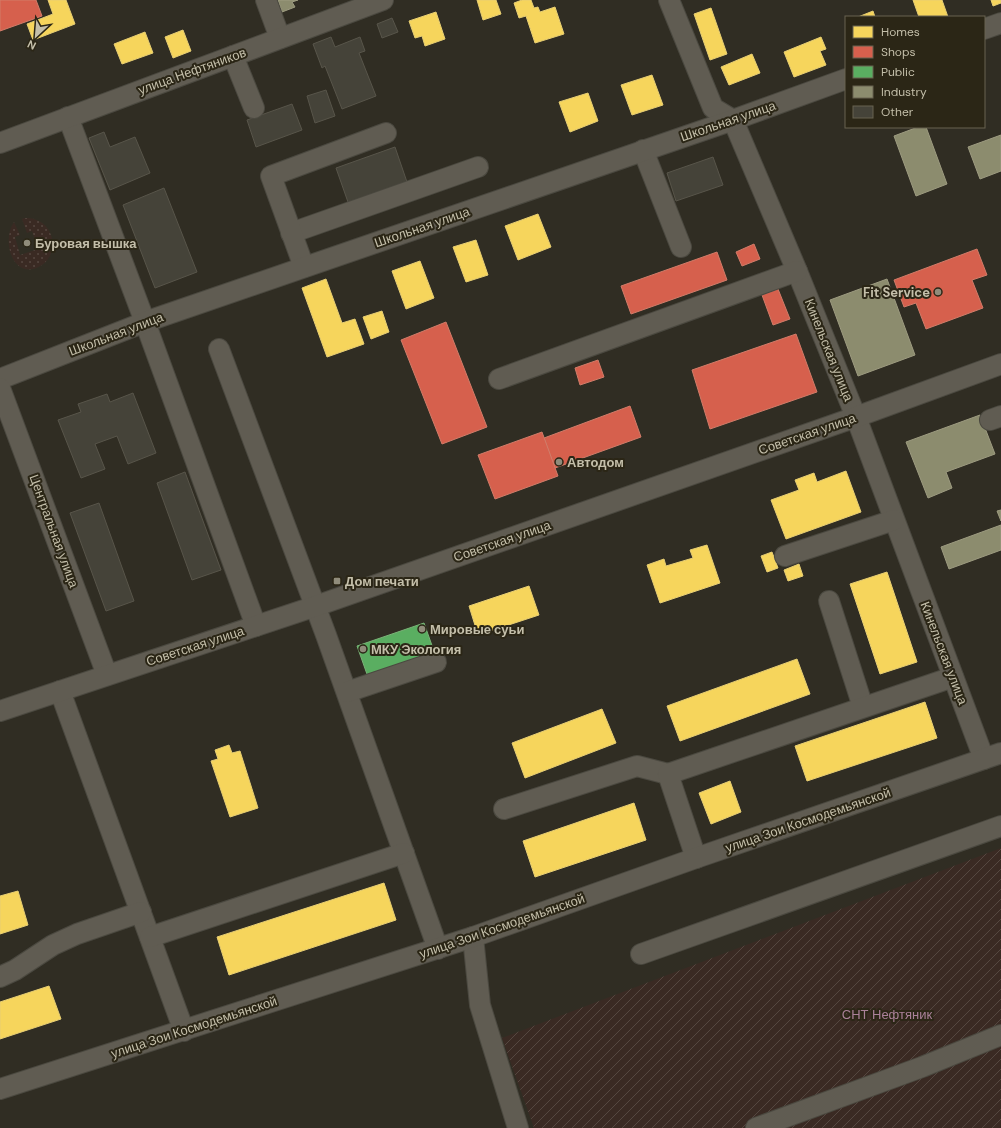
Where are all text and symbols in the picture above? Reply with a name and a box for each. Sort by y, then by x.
north arrow [16,16,56,56]
legend [845,16,985,128]
text: Homes [881,24,920,40]
text: N [25,37,38,53]
street label: улица Нефтяников [136,44,248,98]
text: Shops [881,44,916,60]
text: Public [881,64,915,80]
text: Industry [881,84,927,100]
street label: Школьная улица [678,96,779,145]
text: Other [881,104,914,120]
street label: Школьная улица [372,202,473,251]
place label: Буровая вышка [35,235,137,252]
marker: Буровая вышка [22,238,32,248]
place label: Fit Service [863,284,930,301]
marker: Fit Service [933,287,943,297]
street label: Кинельская улица [801,296,858,404]
street label: Школьная улица [66,308,166,360]
street label: Советская улица [756,409,859,459]
place label: Автодом [567,454,624,471]
marker: Автодом [554,457,564,467]
street label: Центральная улица [26,472,83,591]
street label: Советская улица [451,516,554,566]
place label: Дом печати [345,573,419,590]
marker: Дом печати [332,576,342,586]
street label: Кинельская улица [917,599,972,708]
place label: Мировые суьи [430,621,525,638]
street label: Советская улица [144,622,247,670]
marker: Мировые суьи [417,624,427,634]
place label: МКУ Экология [371,641,461,658]
marker: МКУ Экология [358,644,368,654]
street label: улица Зои Космодемьянской [723,784,893,856]
street label: улица Зои Космодемьянской [417,890,587,962]
street label: улица Зои Космодемьянской [109,992,279,1062]
park label: СНТ Нефтяник [842,1006,932,1023]

